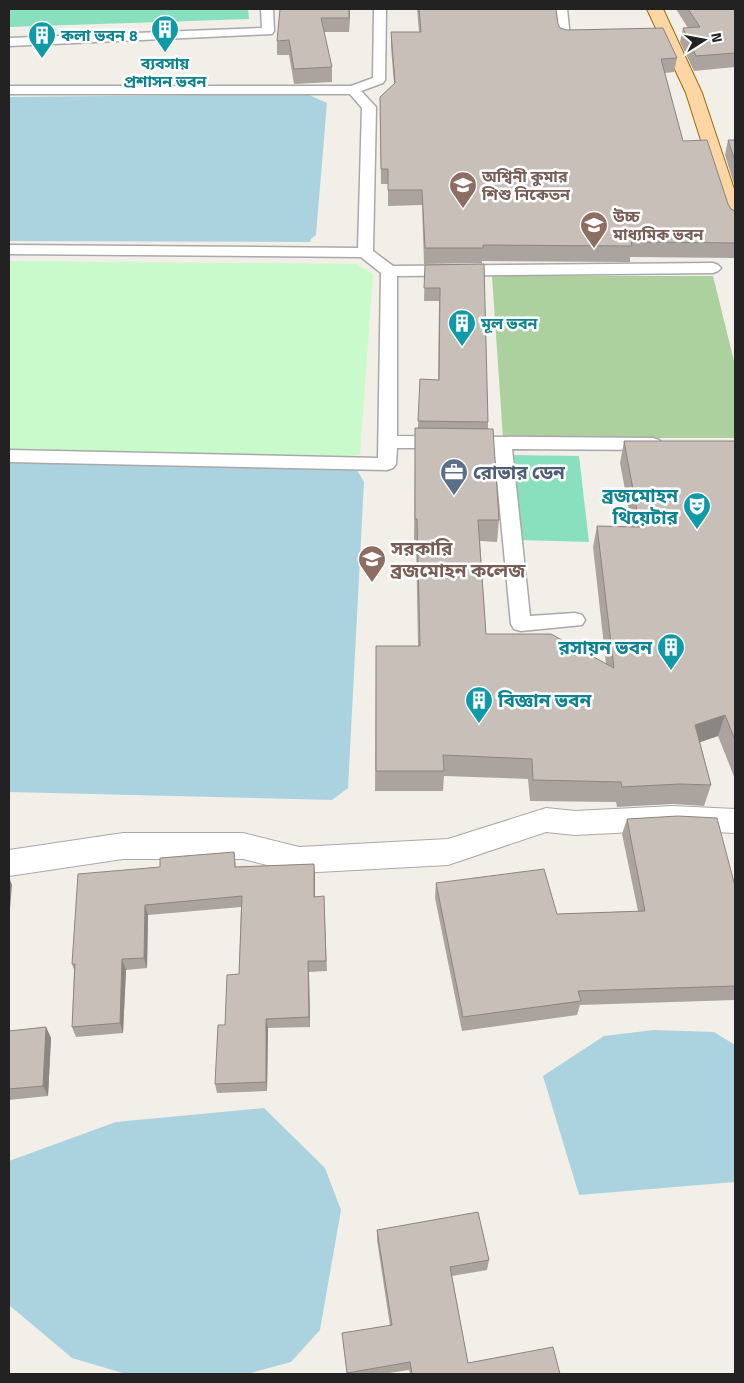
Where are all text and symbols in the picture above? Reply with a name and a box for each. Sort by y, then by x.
building icon: ব্যবসায় প্রশাসন ভবন [150,14,180,53]
north arrow [679,15,729,65]
building icon: কলা ভবন ৪ [27,20,57,59]
place label: কলা ভবন ৪ [60,23,138,47]
text: N [706,31,728,44]
place label: ব্যবসায় প্রশাসন ভবন [123,51,208,93]
place label: অশ্বিনী কুমার শিশু নিকেতন [481,164,571,206]
school or university icon: অশ্বিনী কুমার শিশু নিকেতন [448,170,478,209]
place label: উচ্চ মাধ্যমিক ভবন [612,204,705,246]
school or university icon: উচ্চ মাধ্যমিক ভবন [579,210,609,249]
building icon: মূল ভবন [447,308,477,347]
place label: মূল ভবন [480,311,539,335]
office icon: রোভার ডেন [439,457,469,496]
place label: রোভার ডেন [473,457,566,486]
place label: ব্রজমোহন থিয়েটার [601,480,679,531]
theatre icon: ব্রজমোহন থিয়েটার [682,491,712,530]
place label: সরকারি ব্রজমোহন কলেজ [390,533,526,584]
school or university icon: সরকারি ব্রজমোহন কলেজ [357,544,387,583]
place label: রসায়ন ভবন [558,632,653,661]
building icon: রসায়ন ভবন [656,632,686,671]
building icon: বিজ্ঞান ভবন [464,685,494,724]
place label: বিজ্ঞান ভবন [497,685,593,714]

